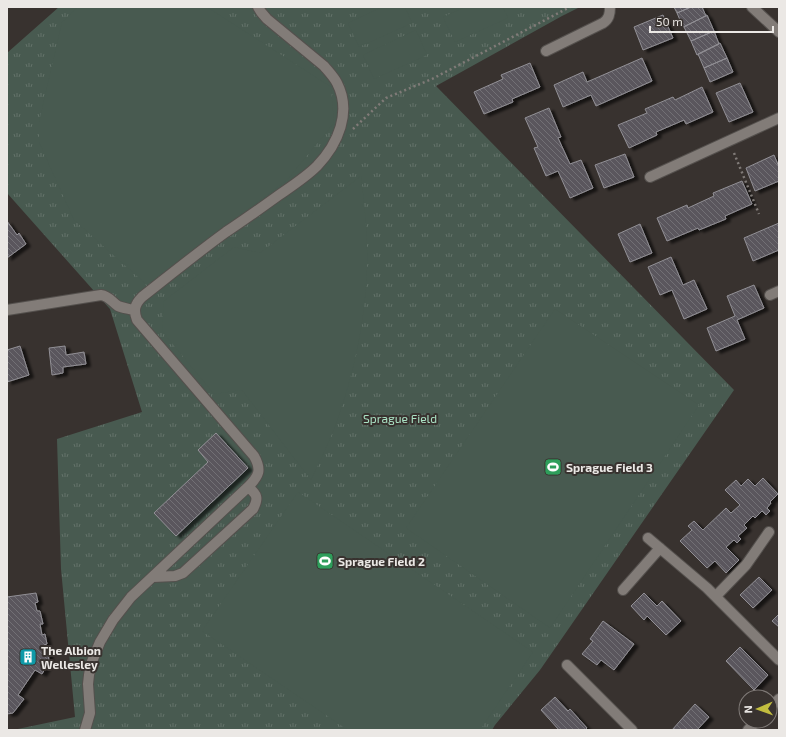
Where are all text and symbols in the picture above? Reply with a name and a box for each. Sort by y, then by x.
scale bar [650,8,773,34]
text: 50 m [656,14,683,28]
park label: Sprague Field [363,411,437,425]
sports icon: Sprague Field 3 [543,457,563,477]
place label: Sprague Field 3 [566,460,653,474]
sports icon: Sprague Field 2 [315,551,335,571]
place label: Sprague Field 2 [338,554,425,568]
place label: The Albion Wellesley [41,643,101,672]
building icon: The Albion Wellesley [18,647,38,667]
north arrow [738,689,778,729]
text: N [741,705,754,714]

